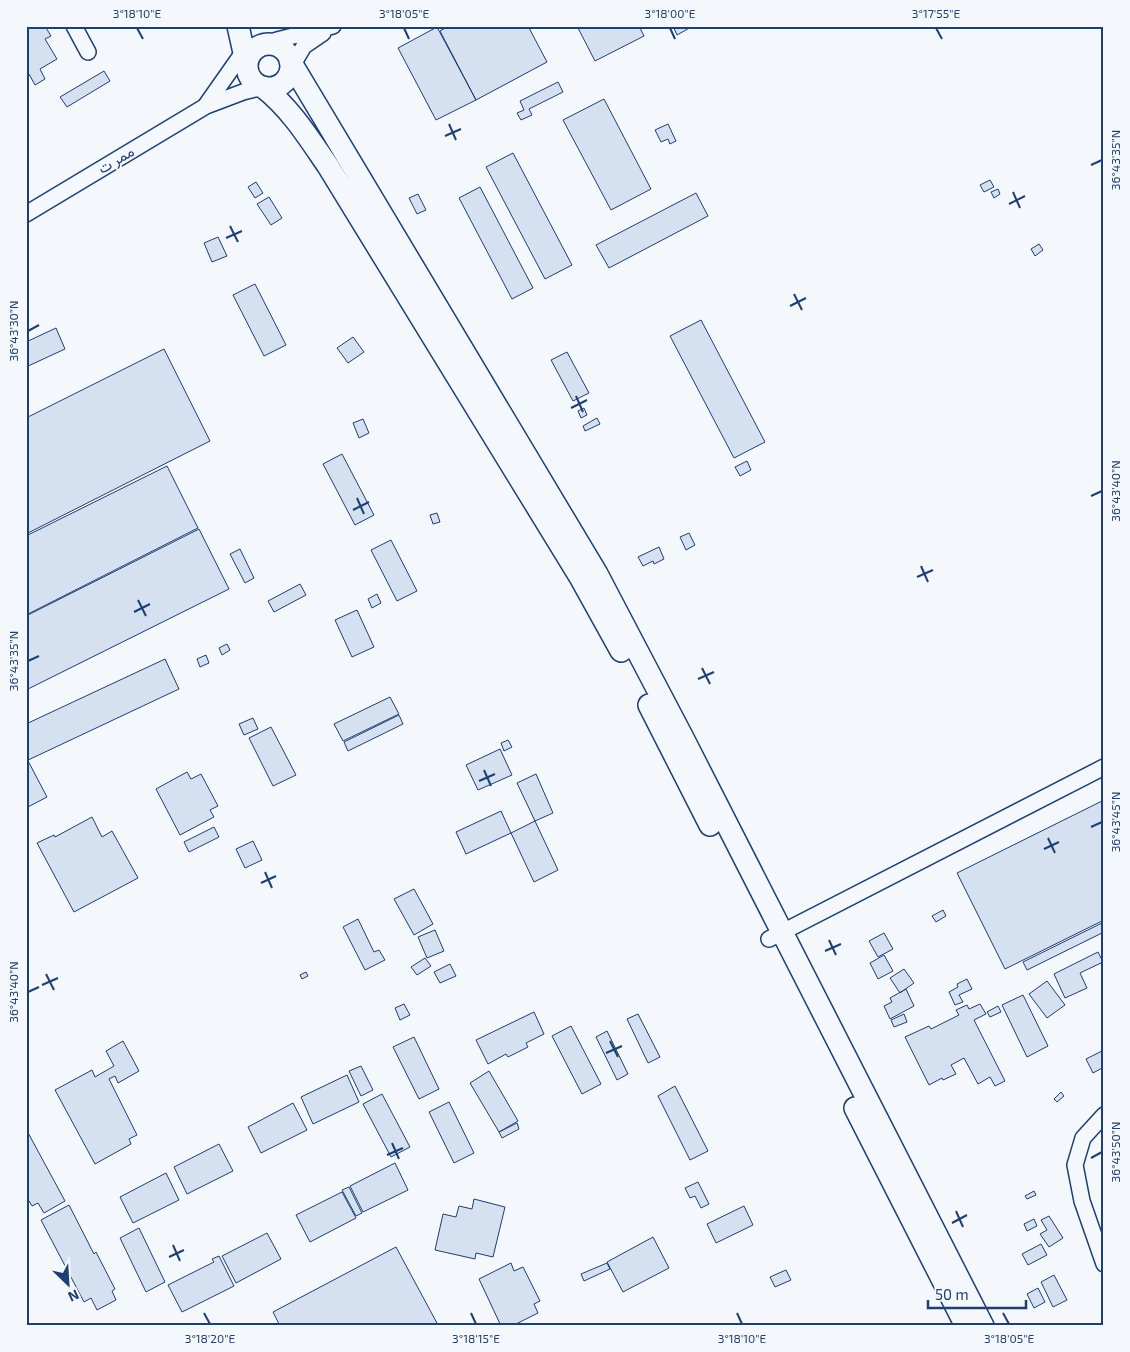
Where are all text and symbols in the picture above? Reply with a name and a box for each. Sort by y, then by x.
text: 3°18'10"E [113,6,162,20]
text: 3°18'05"E [379,6,429,20]
text: 3°18'00"E [644,6,696,20]
text: 3°17'55"E [912,6,960,20]
text: 36°43'35"N [1108,130,1122,190]
street label: ممر ت [94,141,137,178]
text: 36°43'30"N [6,300,20,362]
text: 36°43'40"N [1108,460,1122,522]
text: 36°43'35"N [6,631,20,691]
text: 36°43'45"N [1108,792,1122,852]
text: 36°43'40"N [6,961,20,1023]
text: 36°43'50"N [1108,1122,1122,1182]
north arrow [42,1260,92,1310]
scale bar [928,1277,1025,1309]
text: 50 m [935,1285,969,1303]
text: N [66,1286,82,1306]
text: 3°18'20"E [185,1331,236,1345]
text: 3°18'15"E [452,1331,500,1345]
text: 3°18'10"E [718,1331,767,1345]
text: 3°18'05"E [984,1331,1034,1345]

